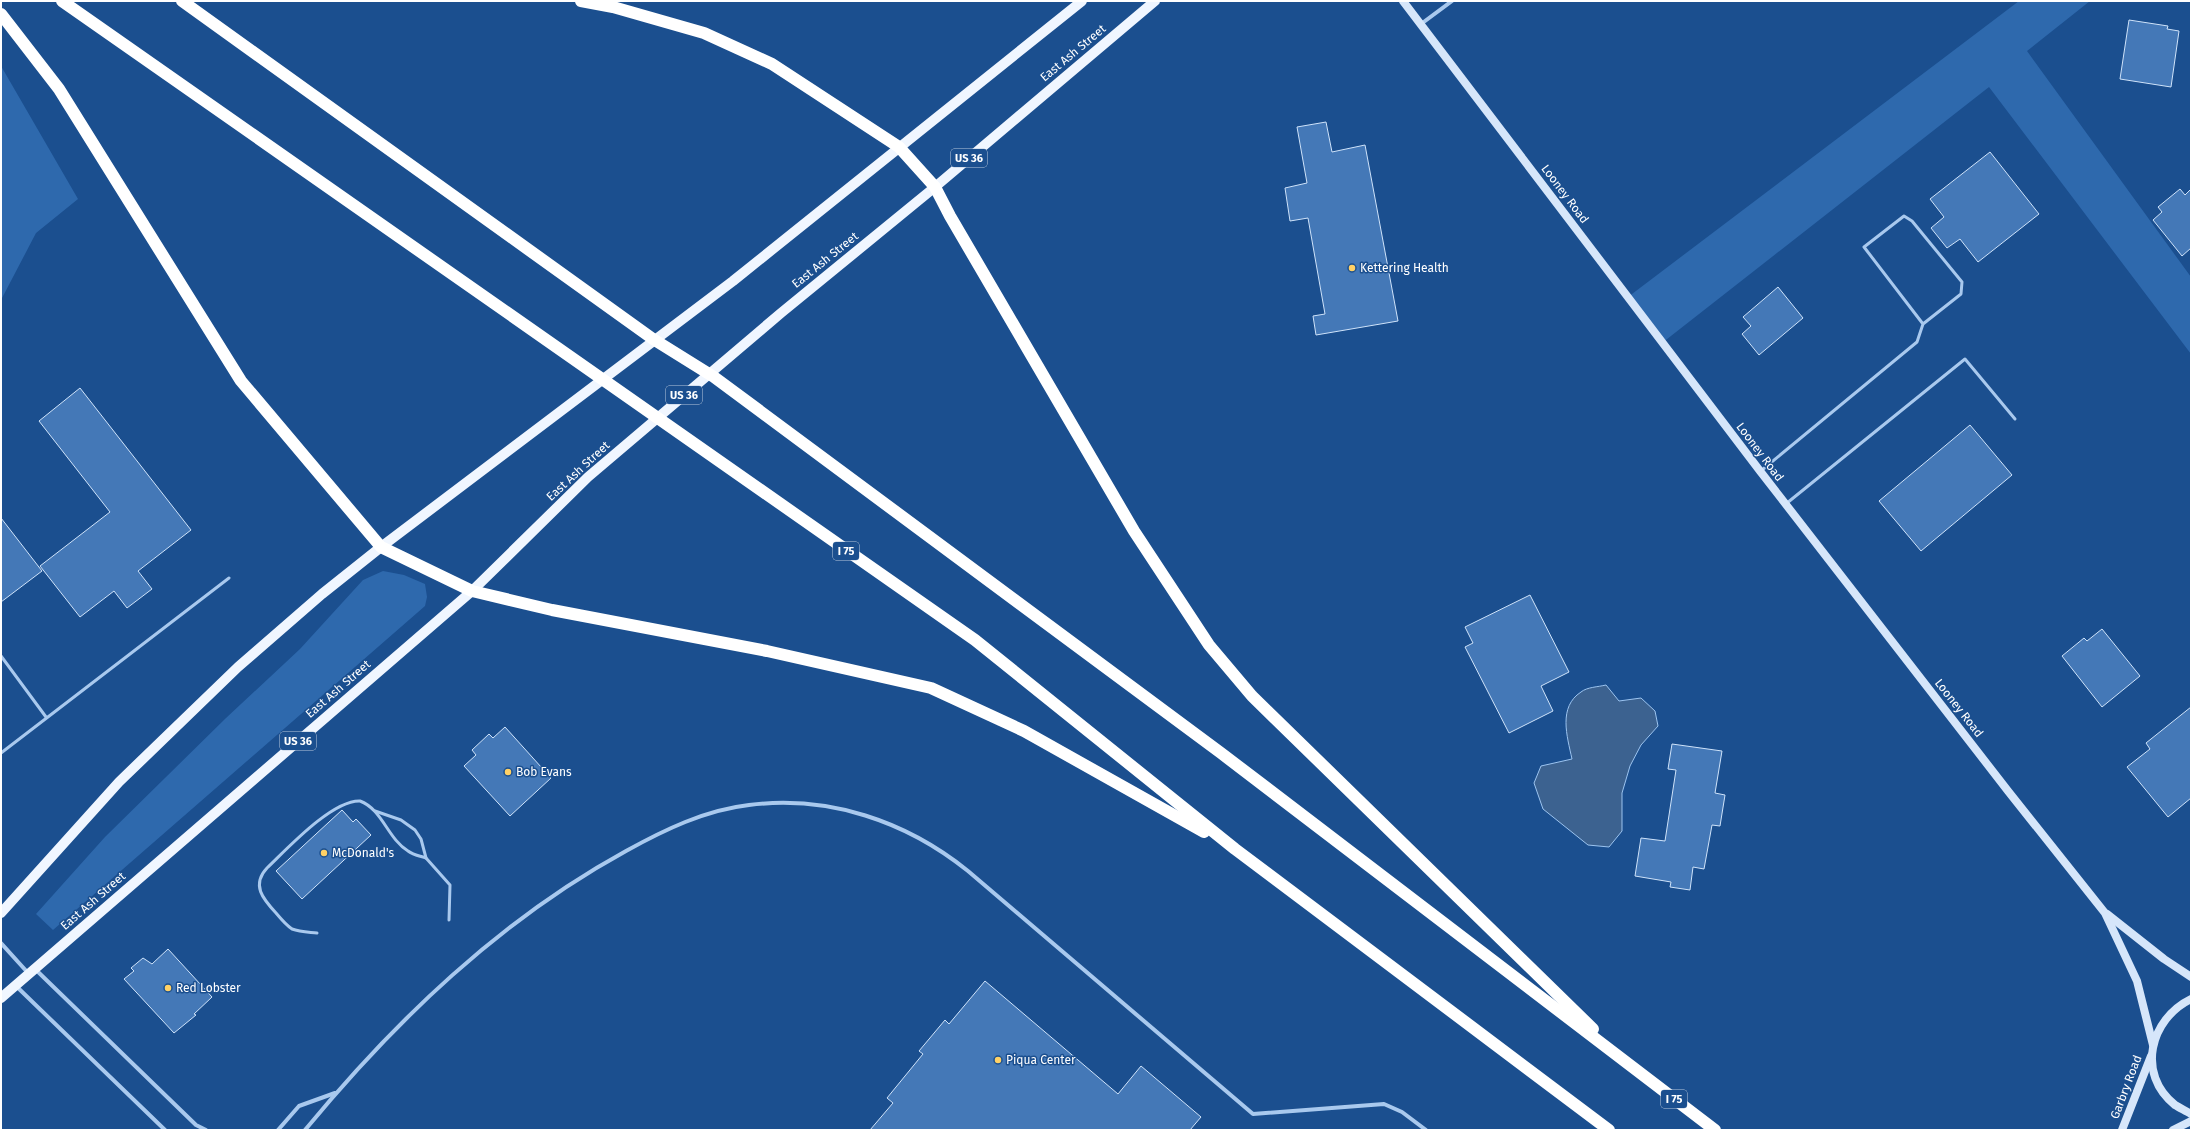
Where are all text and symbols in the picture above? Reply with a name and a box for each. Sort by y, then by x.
street label: East Ash Street [1037,21,1109,84]
road number: US 36 [951,149,987,167]
street label: Looney Road [1538,162,1592,226]
street label: East Ash Street [789,229,861,291]
place label: Kettering Health [1360,261,1449,275]
marker: Kettering Health [1347,263,1357,273]
road number: US 36 [666,386,702,404]
street label: Looney Road [1733,420,1787,484]
street label: East Ash Street [544,438,613,504]
road number: I 75 [833,542,859,560]
street label: East Ash Street [303,657,374,721]
street label: Looney Road [1932,676,1986,740]
road number: US 36 [280,732,316,750]
place label: Bob Evans [516,765,572,779]
marker: Bob Evans [503,767,513,777]
place label: McDonald's [332,846,394,860]
marker: McDonald's [319,848,329,858]
street label: East Ash Street [58,869,129,933]
place label: Red Lobster [176,981,241,995]
marker: Red Lobster [163,983,173,993]
place label: Piqua Center [1006,1053,1076,1067]
street label: Garbry Road [2107,1053,2145,1121]
marker: Piqua Center [993,1055,1003,1065]
road number: I 75 [1661,1090,1687,1108]

